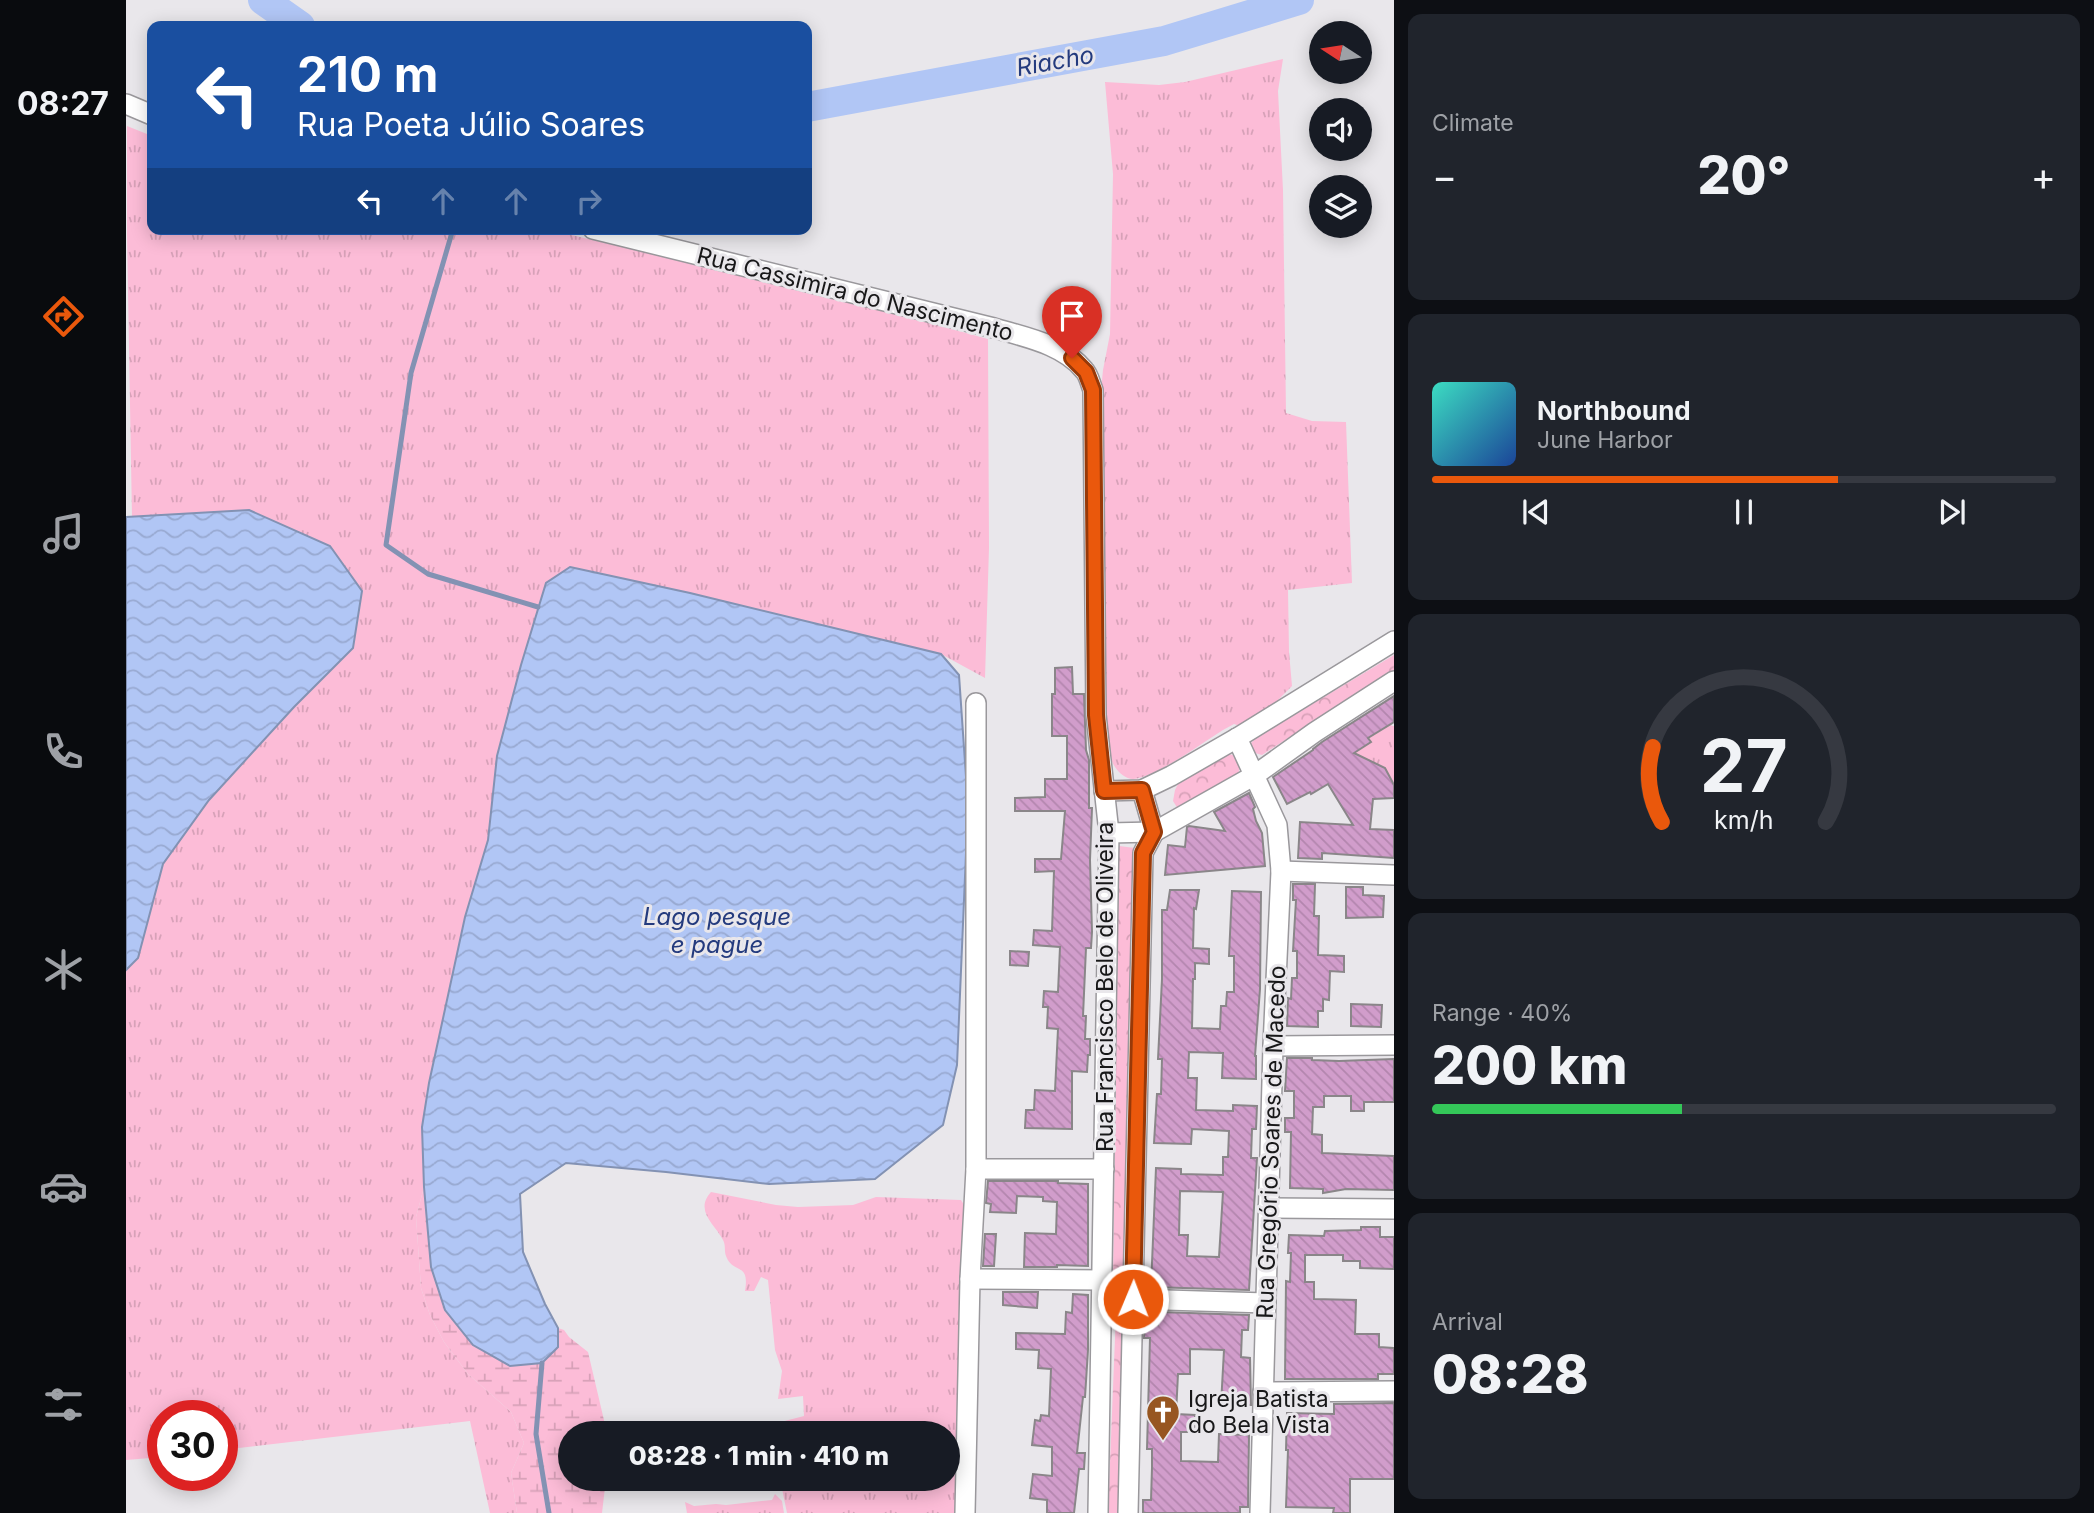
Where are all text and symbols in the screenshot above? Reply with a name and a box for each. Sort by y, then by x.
north arrow [1309,21,1372,84]
map controls [1309,21,1372,238]
water label: Riacho [1014,40,1096,82]
text: 210 m [297,45,438,104]
icon: left [182,49,273,140]
text: 08:27 [17,84,109,123]
button: sound [1309,98,1372,161]
text: Rua Poeta Júlio Soares [297,105,645,144]
text: Climate [1432,109,1514,137]
text: 20° [1697,144,1791,207]
text: − [1432,153,1457,199]
text: + [2031,153,2056,199]
button: layers [1309,175,1372,238]
icon: left [351,182,389,220]
icon: ahead [424,182,462,220]
icon: ahead [497,182,535,220]
icon: right [570,182,608,220]
street label: Rua Cassimira do Nascimento [694,241,1016,347]
pin [1042,286,1102,358]
icon: directions [39,292,88,341]
icon: arrive [1053,297,1091,335]
text: Northbound [1537,395,1691,426]
text: June Harbor [1537,426,1673,454]
icon: previous [1517,493,1555,531]
icon: pause [1725,493,1763,531]
icon: next [1933,493,1971,531]
icon: music [39,509,88,558]
text: 27 [1700,722,1788,811]
icon: phone [39,727,88,776]
text: km/h [1714,805,1774,835]
street label: Rua Francisco Belo de Oliveira [1091,822,1119,1152]
water label: Lago pesque e pague [643,902,791,959]
icon: climate [39,945,88,994]
street label: Rua Gregório Soares de Macedo [1251,965,1291,1319]
text: Range · 40% [1432,999,1572,1027]
text: 200 km [1432,1034,1628,1097]
icon: car [39,1162,88,1211]
position arrow [1096,1262,1170,1336]
text: Arrival [1432,1308,1503,1336]
text: 08:28 [1432,1343,1589,1406]
icon: filters [39,1380,88,1429]
place label: Igreja Batista do Bela Vista [1188,1385,1330,1439]
church icon: Igreja Batista do Bela Vista [1144,1393,1182,1442]
speed limit sign: 30 [147,1400,238,1491]
text: 08:28 · 1 min · 410 m [629,1440,889,1471]

